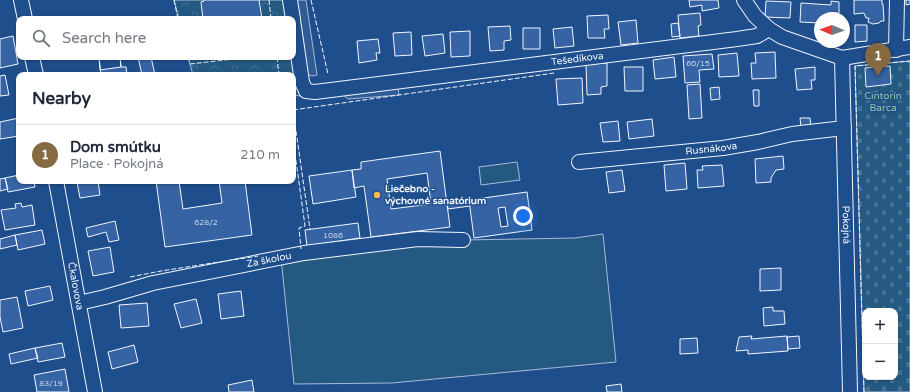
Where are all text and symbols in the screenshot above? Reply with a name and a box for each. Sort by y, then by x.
north arrow [814,12,850,48]
search box [16,16,296,60]
icon: search [30,27,52,49]
text: Search here [62,29,146,47]
pin: 1 [865,43,891,76]
street label: Tešedíkova [550,50,604,68]
house number: 60/15 [686,59,710,68]
text: Nearby [32,88,91,109]
park label: Cintorín Barca [864,90,902,114]
text: Dom smútku [70,138,161,156]
street label: Rusnákova [685,140,738,158]
text: 1 [41,147,49,163]
text: 210 m [240,147,280,163]
text: Place · Pokojná [70,156,163,172]
place label: Liečebno - výchovné sanatórium [385,183,486,207]
marker: Liečebno - výchovné sanatórium [372,190,382,200]
your location [513,206,533,226]
street label: Pokojná [840,206,852,244]
house number: 628/2 [194,218,218,227]
house number: 1086 [323,231,343,240]
street label: Za školou [246,250,293,270]
street label: Čkalovova [65,261,86,311]
map controls [862,308,898,380]
button: + [862,308,898,344]
button: − [862,344,898,380]
house number: 83/19 [39,379,63,388]

